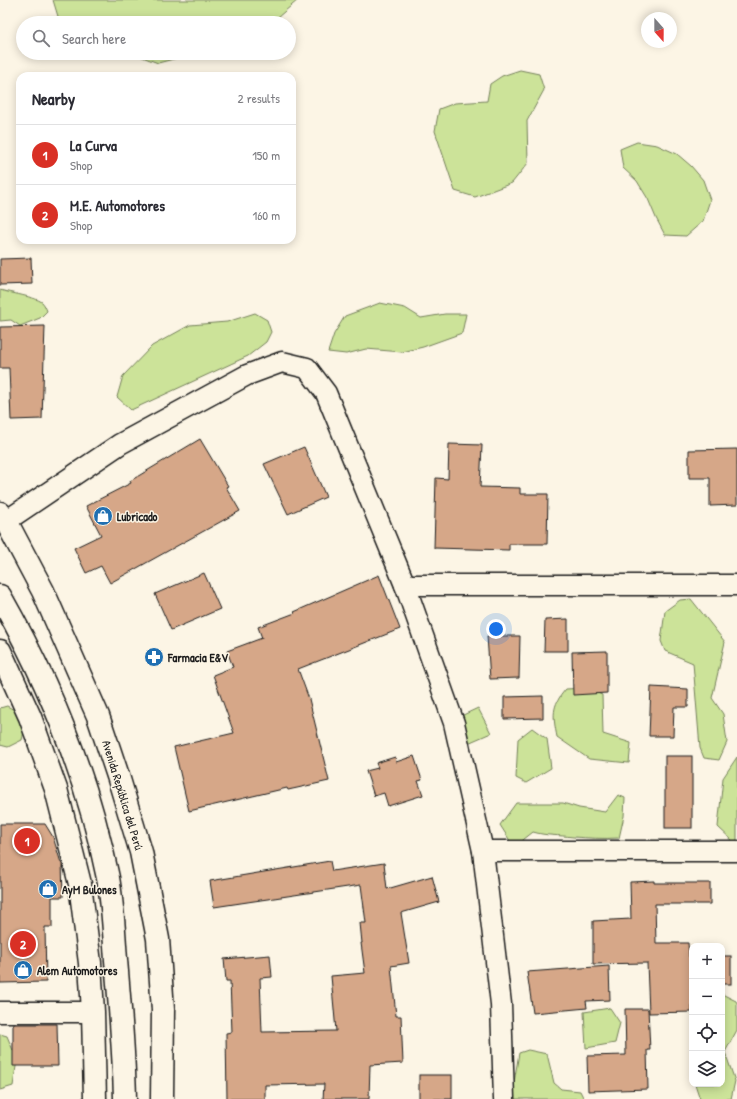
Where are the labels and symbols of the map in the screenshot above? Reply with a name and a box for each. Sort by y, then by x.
north arrow [641,12,677,48]
shop icon: Lubricado [92,505,114,527]
place label: Lubricado [117,508,158,525]
your location [486,619,506,639]
pharmacy icon: Farmacia E&V [143,646,165,668]
place label: Farmacia E&V [167,649,228,666]
street label: Avenida República del Perú [98,738,148,852]
pin: 1 [14,826,40,856]
shop icon: AyM Bulones [37,878,59,900]
place label: AyM Bulones [62,881,117,899]
pin: 2 [10,929,36,959]
shop icon: Alem Automotores [12,959,34,981]
place label: Alem Automotores [37,962,118,979]

